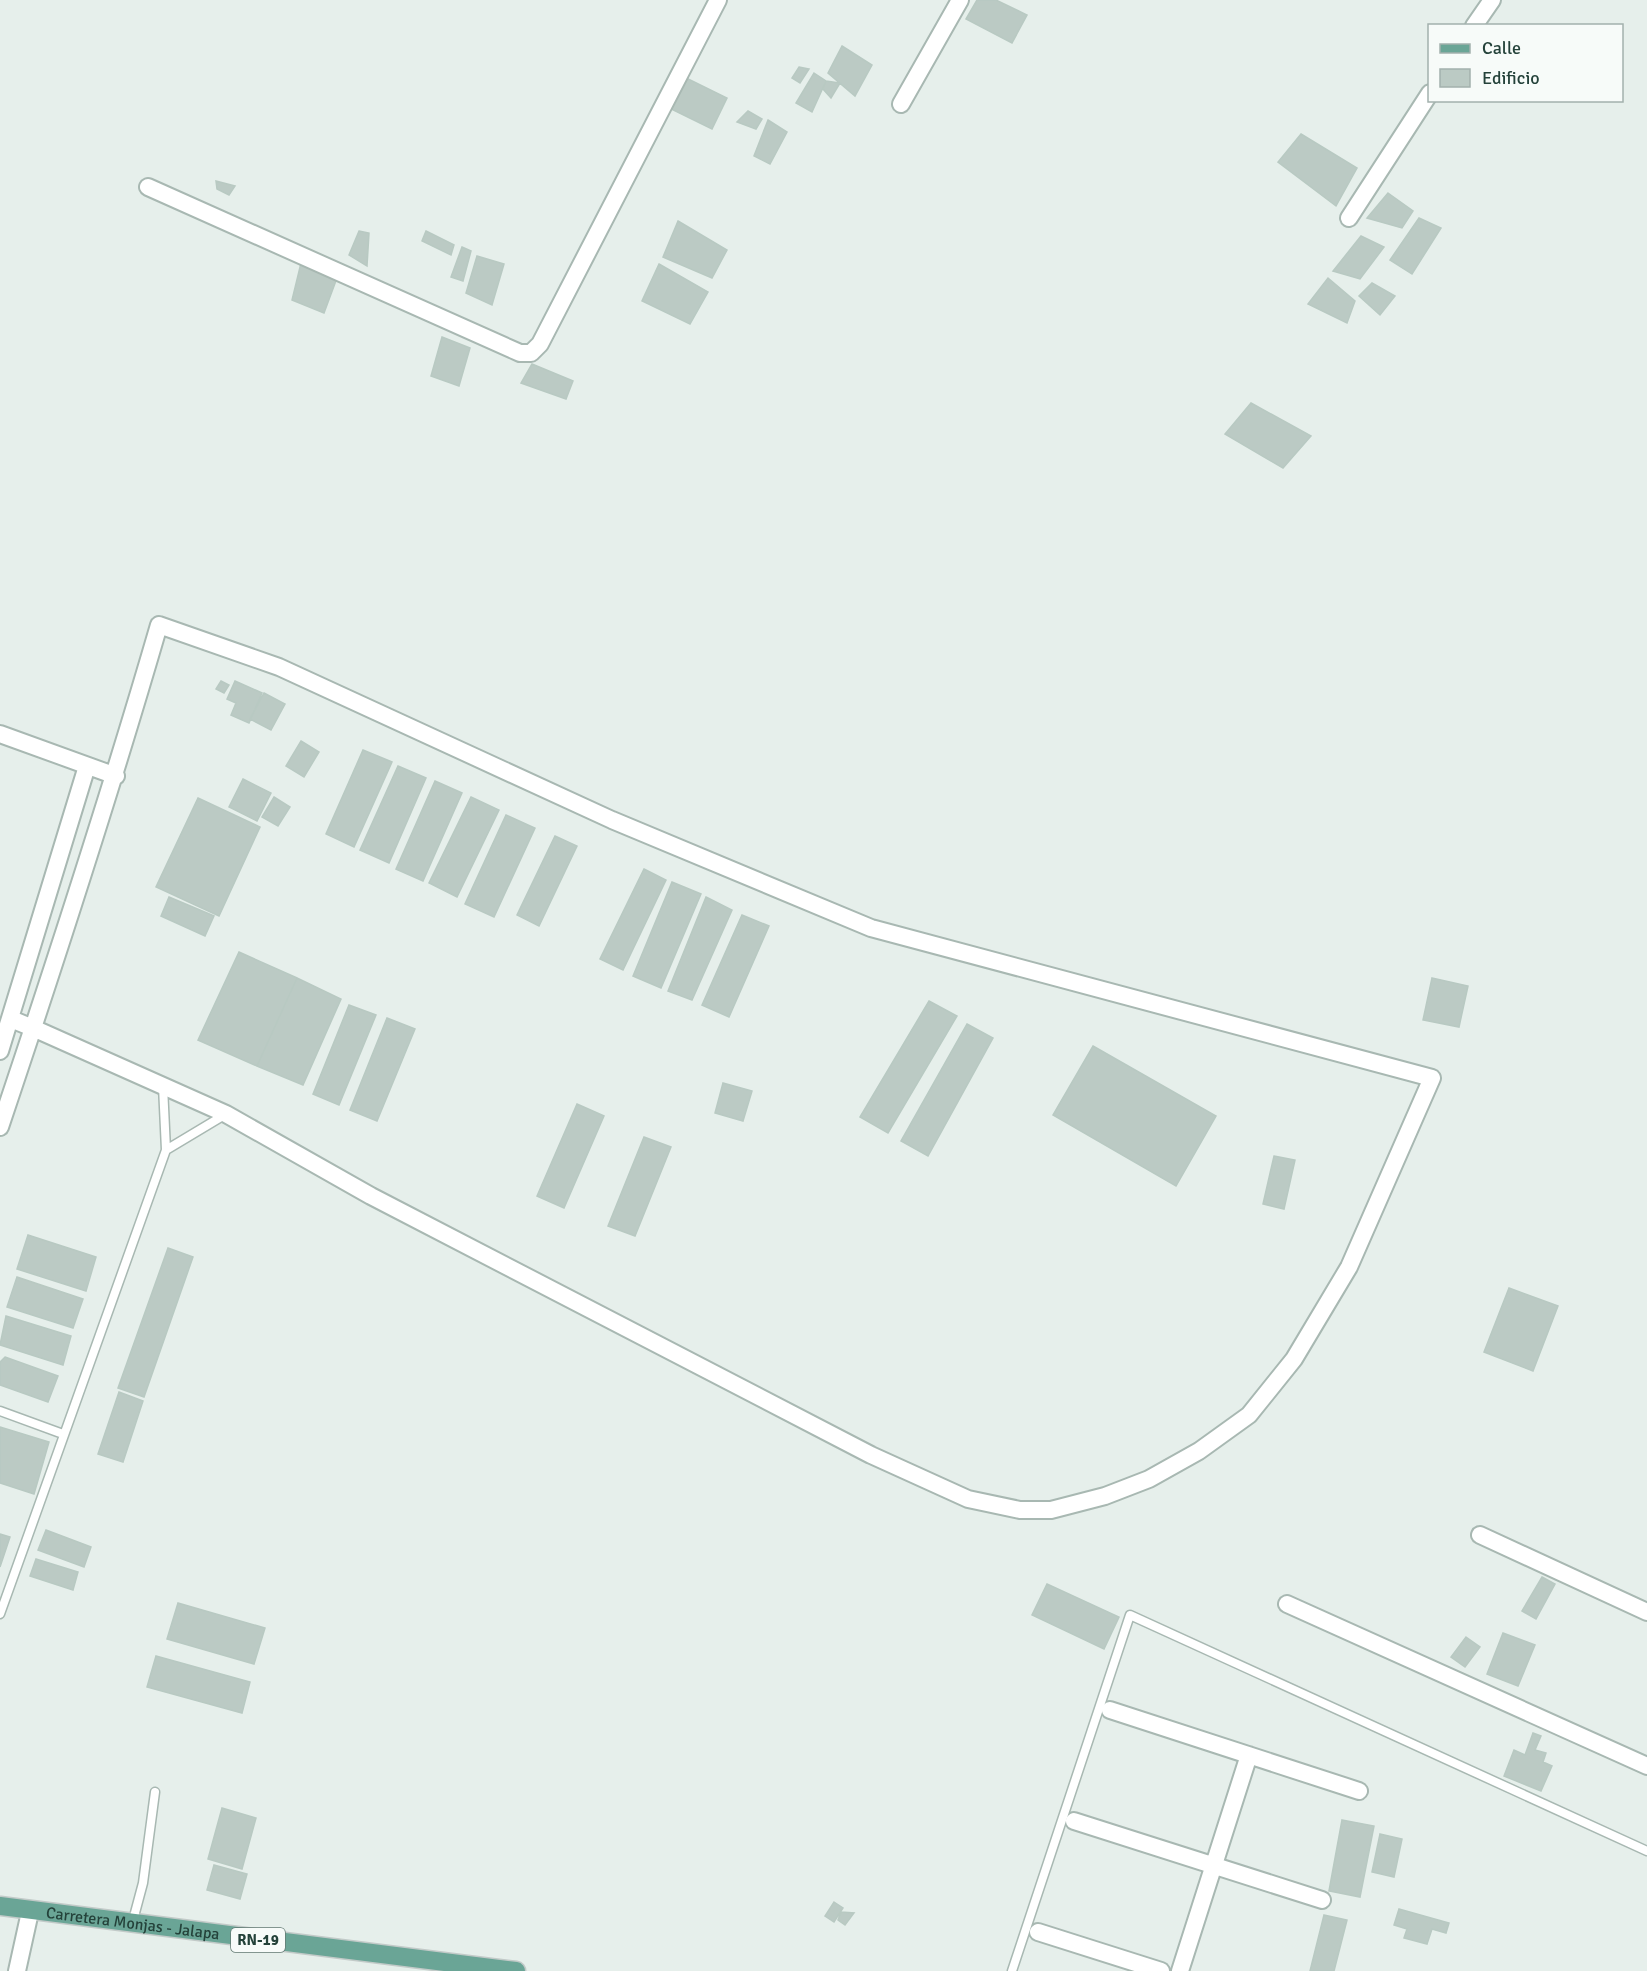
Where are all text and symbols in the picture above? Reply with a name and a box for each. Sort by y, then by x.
legend [1428,24,1623,102]
text: Calle [1482,37,1521,59]
text: Edificio [1482,67,1540,89]
street label: Carretera Monjas - Jalapa [45,1903,221,1945]
road number: RN-19 [231,1928,285,1952]

